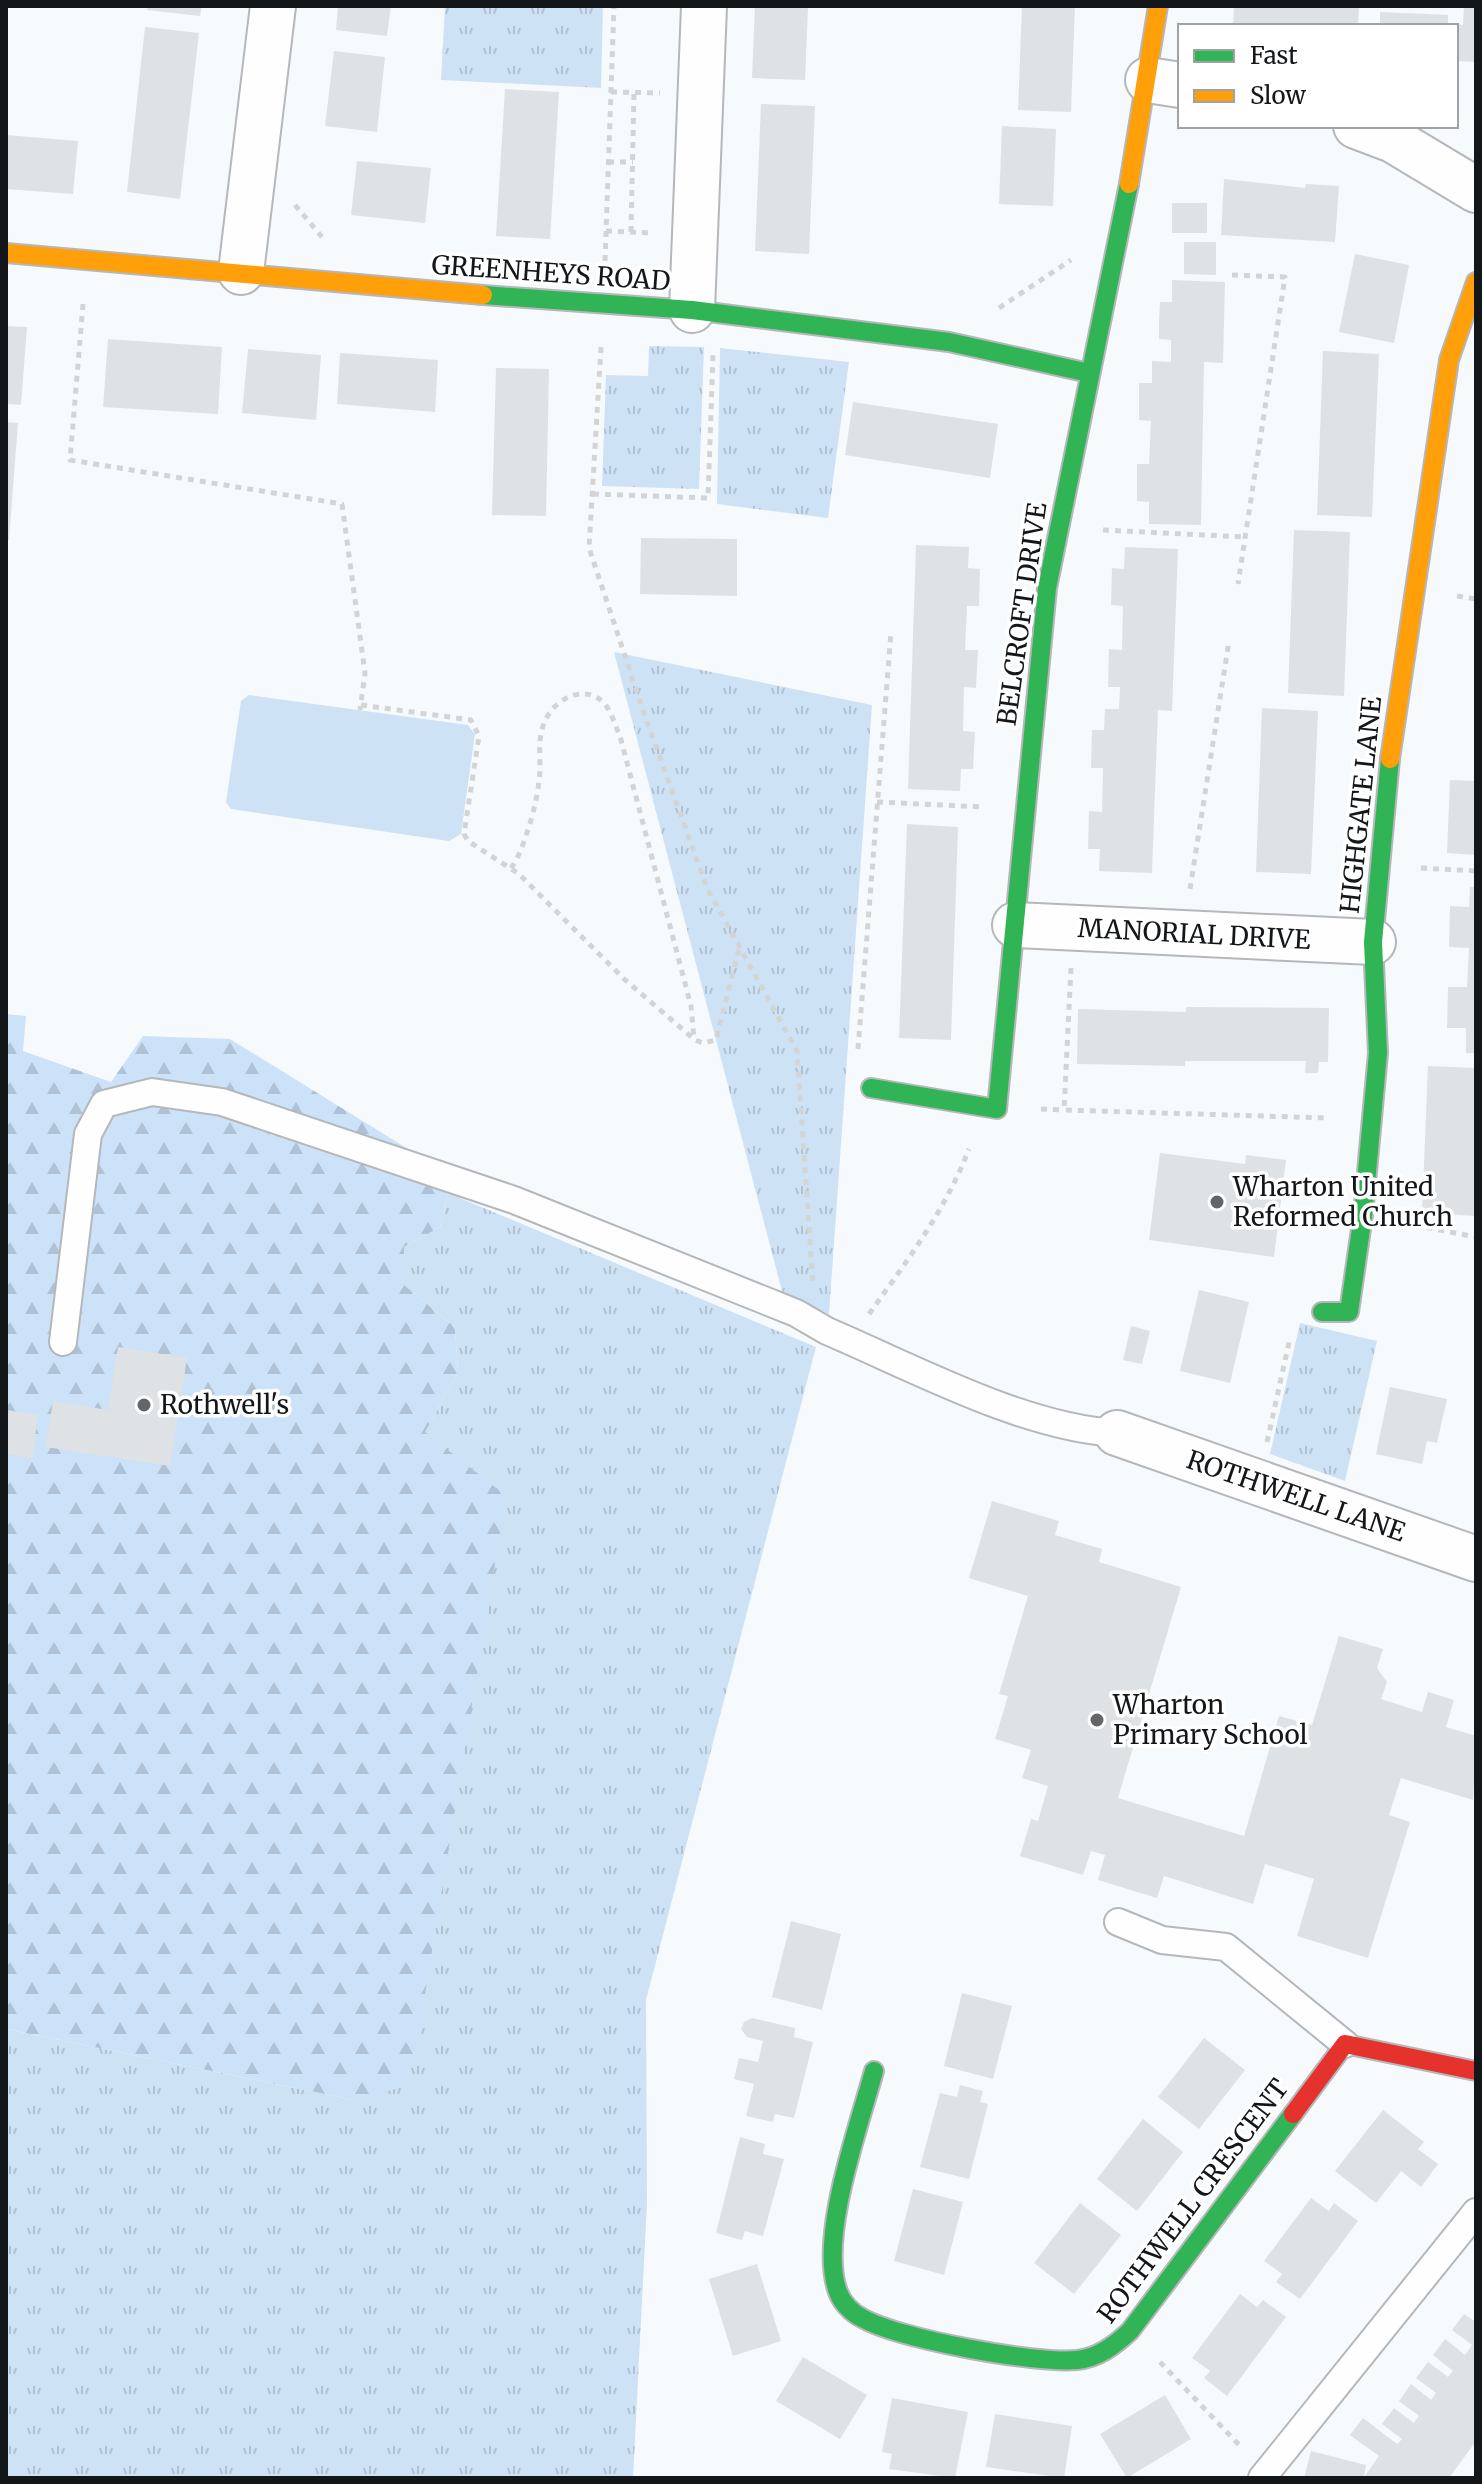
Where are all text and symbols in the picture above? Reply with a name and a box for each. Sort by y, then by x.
legend [1178,24,1458,128]
text: Fast [1250,40,1298,71]
text: Slow [1250,80,1306,111]
street label: GREENHEYS ROAD [431,248,671,297]
street label: BELCROFT DRIVE [990,500,1054,728]
street label: HIGHGATE LANE [1333,694,1388,915]
street label: MANORIAL DRIVE [1077,911,1312,956]
place label: Wharton United Reformed Church [1232,1170,1453,1233]
marker: Wharton United Reformed Church [1208,1193,1226,1211]
place label: Rothwell's [160,1388,289,1421]
marker: Rothwell's [135,1396,153,1414]
street label: ROTHWELL LANE [1183,1443,1410,1549]
place label: Wharton Primary School [1112,1688,1308,1751]
marker: Wharton Primary School [1088,1711,1106,1729]
street label: ROTHWELL CRESCENT [1090,2072,1295,2329]

